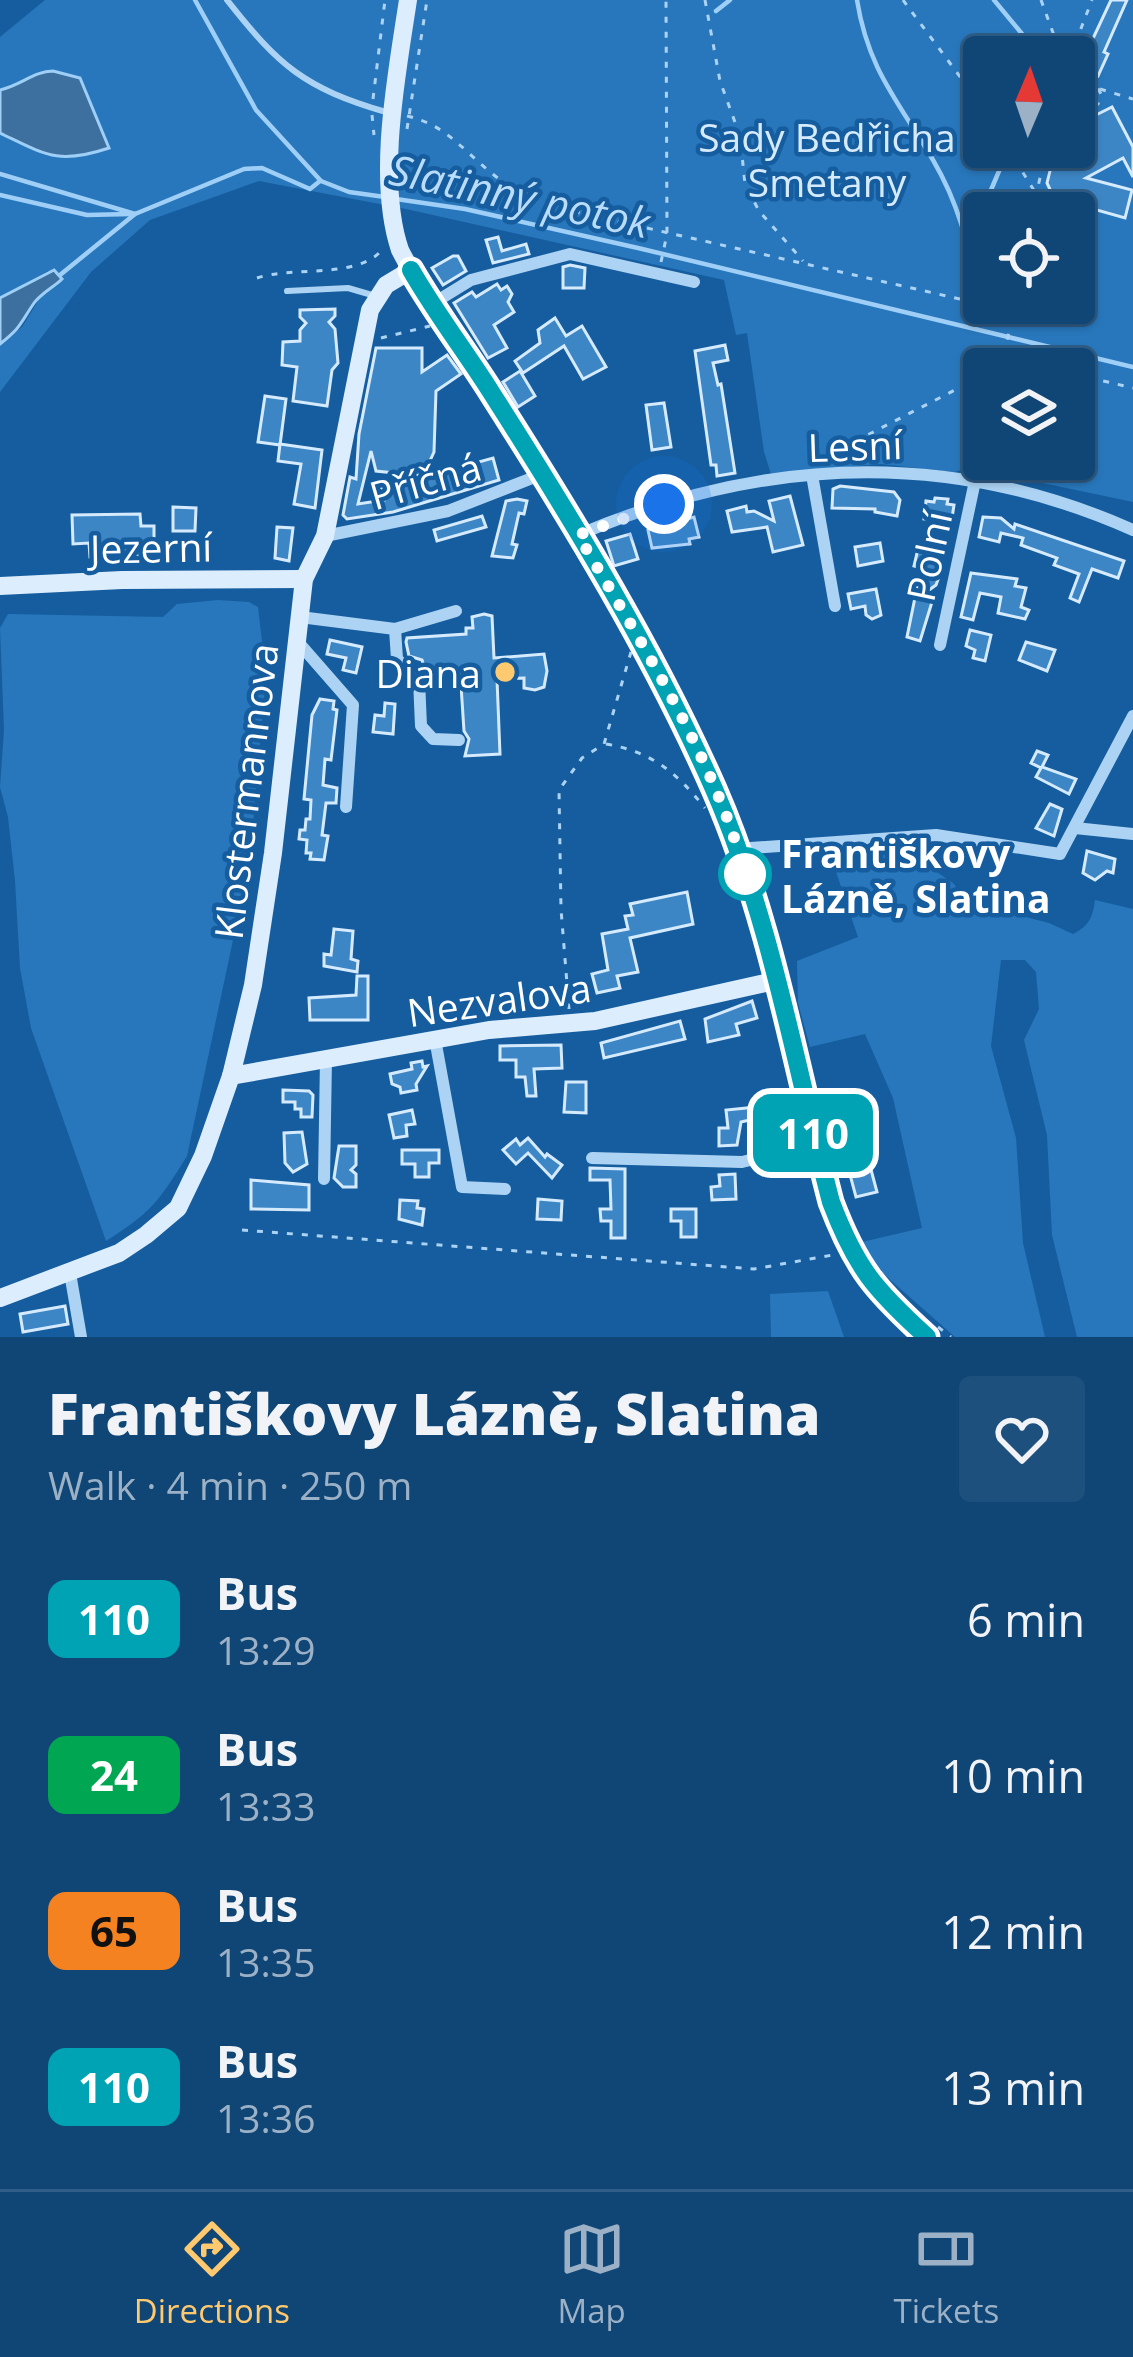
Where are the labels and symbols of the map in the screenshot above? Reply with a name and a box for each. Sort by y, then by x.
north arrow [963,36,1095,168]
park label: Sady Bedřicha Smetany [698,110,956,208]
water label: Slatinný potok [385,140,657,251]
street label: Lesní [807,417,904,473]
street label: Příčná [363,439,487,521]
your location [634,474,694,534]
street label: Polní [893,505,964,606]
street label: Jezerní [85,519,214,575]
street label: Klostermannova [201,640,289,942]
place label: Diana [376,646,481,699]
marker: Diana [492,659,518,685]
place label: Františkovy Lázně, Slatina [781,826,1051,924]
marker: Františkovy Lázně, Slatina [720,849,770,899]
street label: Nezvalova [404,960,594,1038]
line badge: 110 [744,1094,882,1172]

